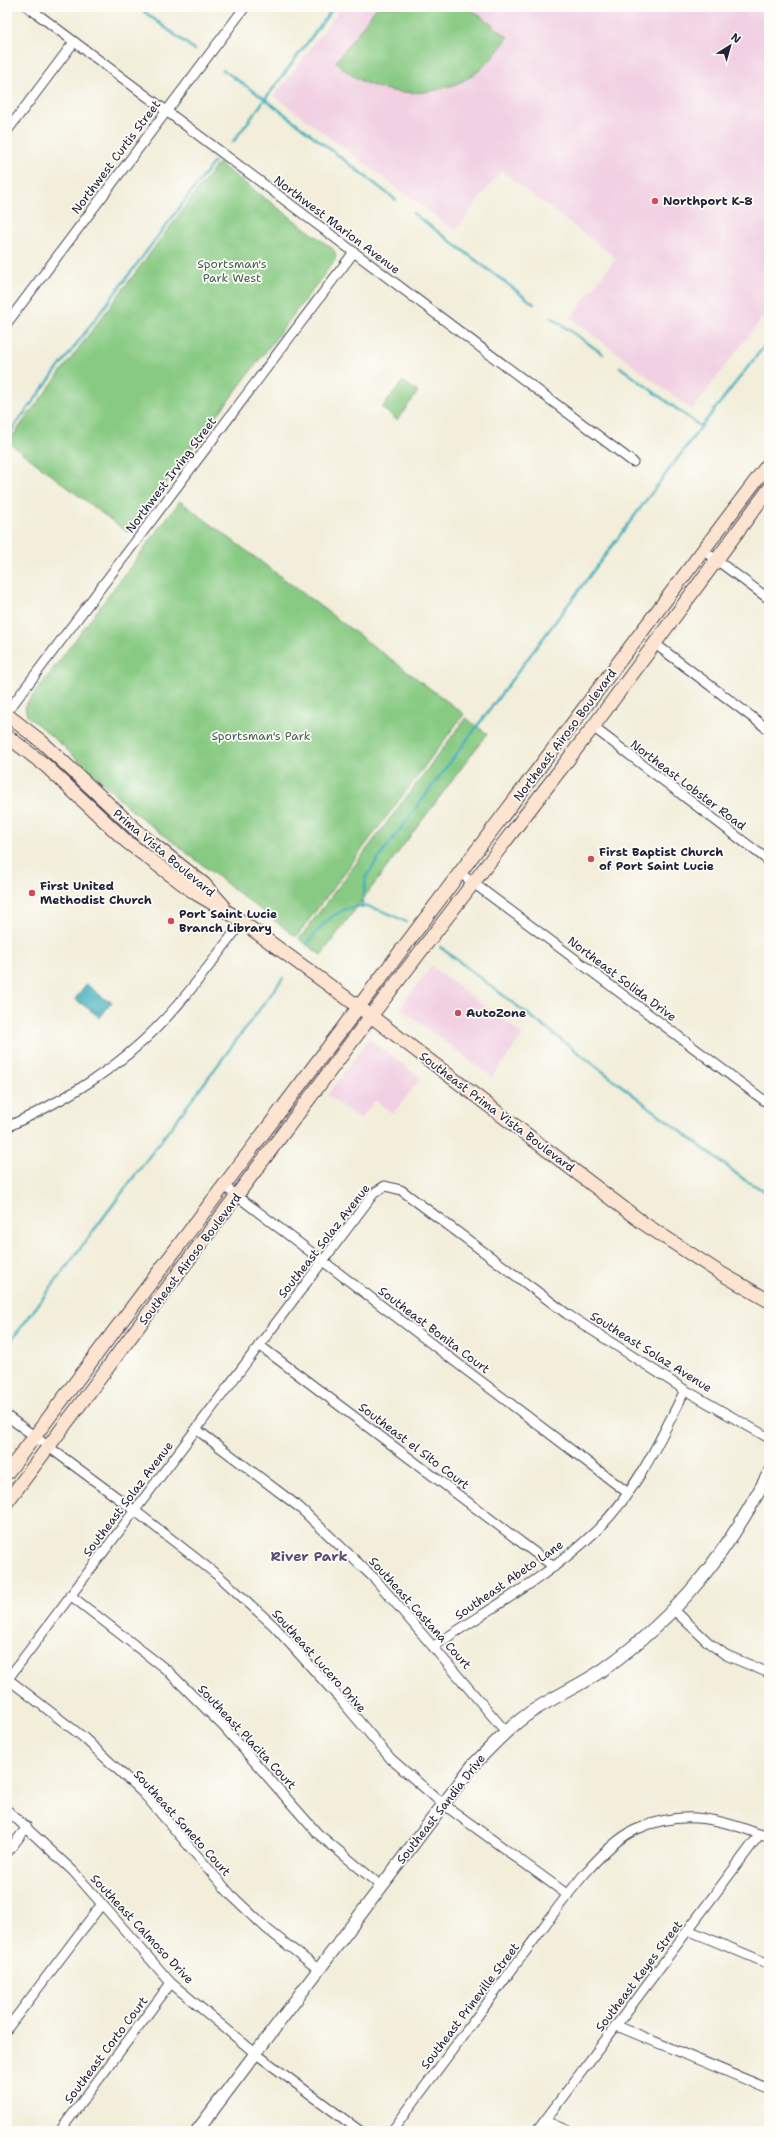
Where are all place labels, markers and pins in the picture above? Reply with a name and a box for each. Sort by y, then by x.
place label: Northport K-8 [663,193,753,209]
marker: Northport K-8 [650,196,660,206]
place label: First Baptist Church of Port Saint Lucie [599,844,723,874]
marker: First Baptist Church of Port Saint Lucie [586,854,596,864]
place label: First United Methodist Church [40,878,152,908]
marker: First United Methodist Church [27,888,37,898]
place label: Port Saint Lucie Branch Library [179,906,277,936]
marker: Port Saint Lucie Branch Library [166,916,176,926]
place label: AutoZone [466,1005,526,1021]
marker: AutoZone [453,1008,463,1018]

